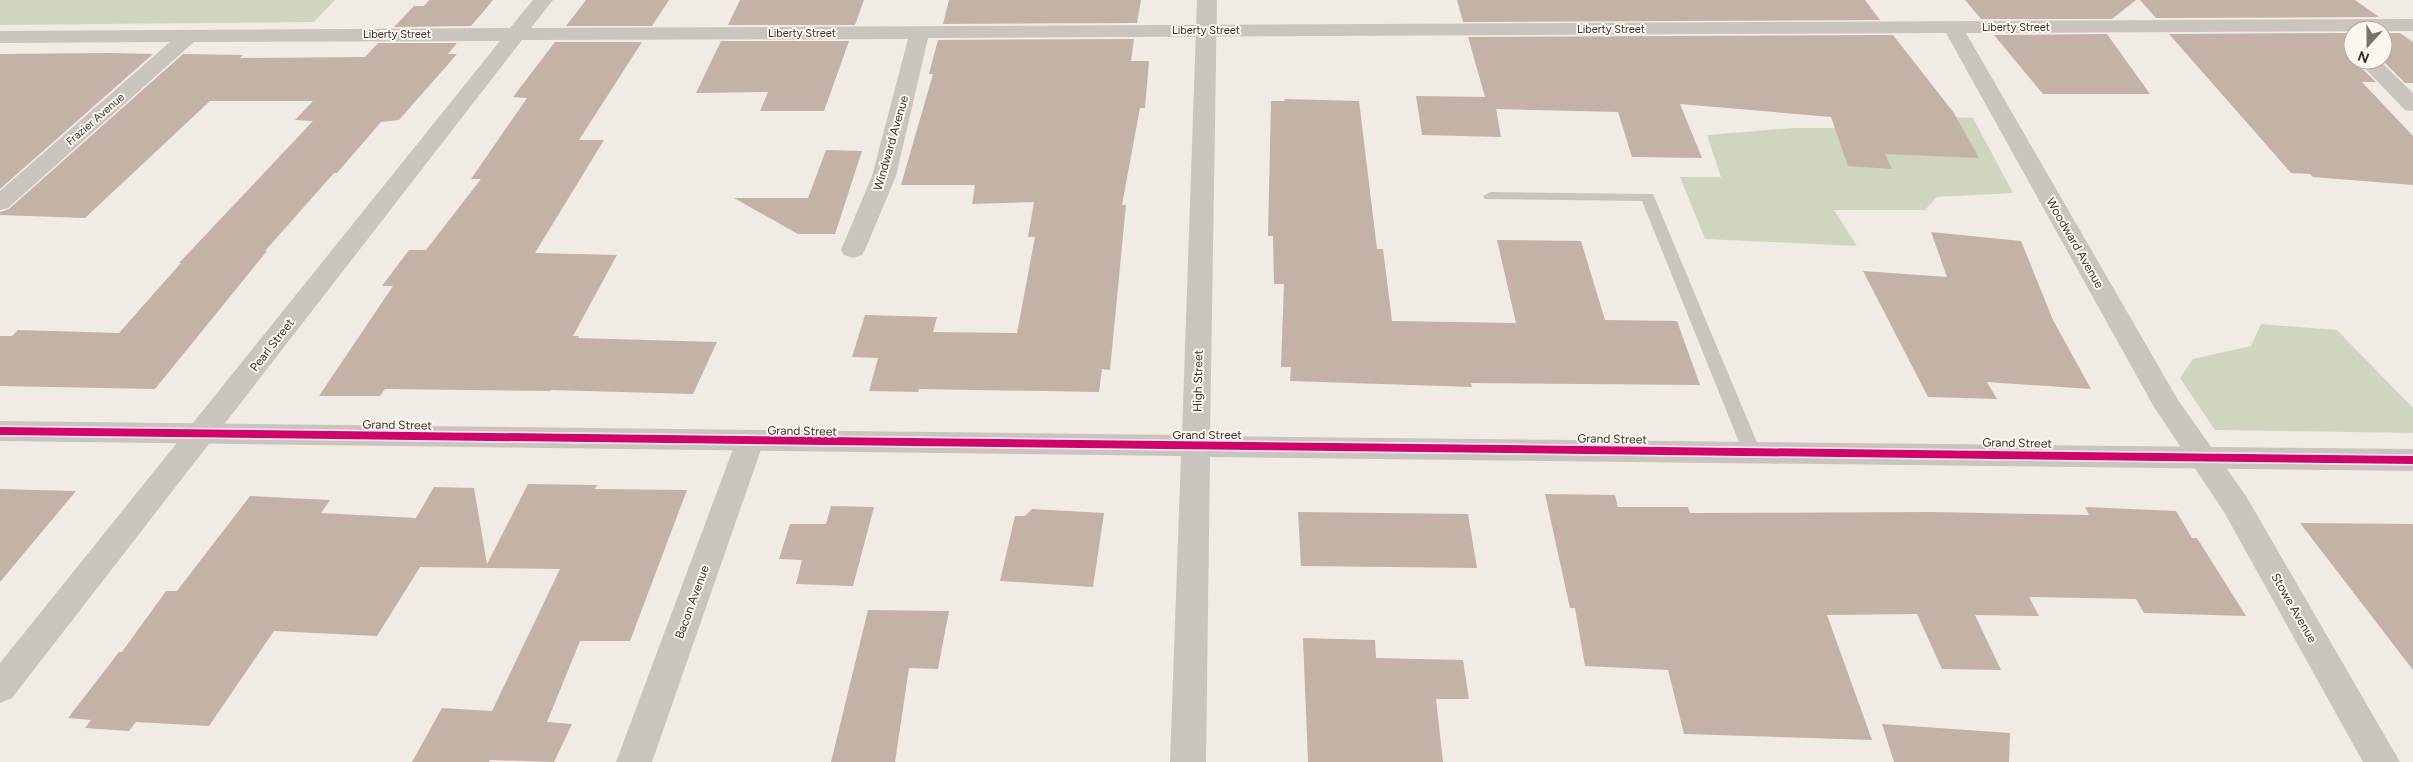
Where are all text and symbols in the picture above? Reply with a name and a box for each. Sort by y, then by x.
north arrow [2343,20,2393,70]
street label: Liberty Street [1982,21,2050,34]
street label: Liberty Street [1577,23,1645,36]
street label: Liberty Street [1172,24,1240,37]
street label: Liberty Street [768,27,836,40]
street label: Liberty Street [363,28,431,41]
text: N [2355,47,2372,67]
street label: Frazier Avenue [64,91,127,148]
street label: Windward Avenue [871,94,911,192]
street label: Woodward Avenue [2043,195,2107,291]
street label: Pearl Street [247,316,297,374]
street label: High Street [1190,349,1206,412]
street label: Grand Street [362,417,432,433]
street label: Grand Street [767,423,837,439]
street label: Grand Street [1172,428,1242,442]
street label: Grand Street [1577,431,1647,447]
street label: Grand Street [1982,435,2052,451]
street label: Bacon Avenue [672,563,712,641]
street label: Stowe Avenue [2268,571,2320,646]

